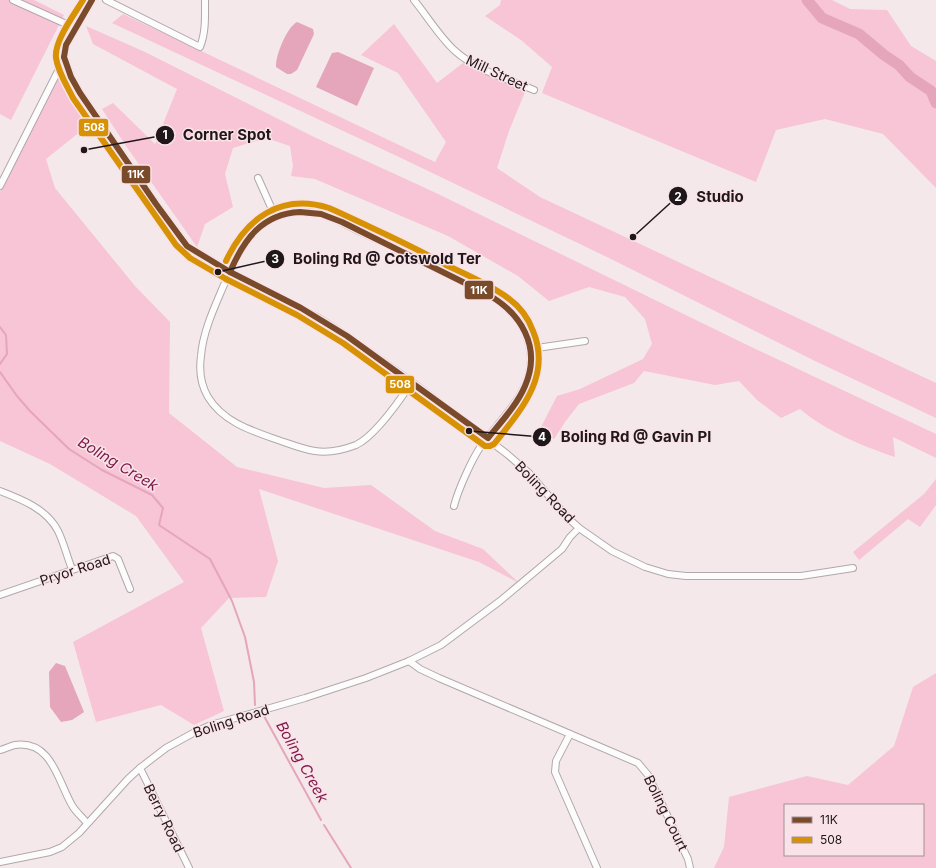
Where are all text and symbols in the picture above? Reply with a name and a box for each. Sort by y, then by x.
street label: Mill Street [464,51,531,94]
line badge: 508 [78,118,109,137]
text: 508 [83,120,105,134]
callout: Corner Spot [155,122,279,149]
text: Corner Spot [183,125,272,144]
text: 1 [162,127,168,142]
line badge: 11K [121,165,151,184]
text: 11K [127,167,145,181]
callout: Studio [668,183,752,210]
text: Studio [696,187,744,206]
text: 2 [674,189,682,204]
callout: Boling Rd @ Cotswold Ter [265,245,489,272]
text: Boling Rd @ Cotswold Ter [293,249,481,268]
text: 3 [271,251,279,266]
line badge: 11K [464,280,494,300]
text: 11K [470,283,488,297]
line badge: 508 [385,375,415,394]
text: 508 [389,377,411,391]
callout: Boling Rd @ Gavin Pl [532,423,719,450]
text: Boling Rd @ Gavin Pl [561,427,711,446]
text: 4 [538,429,546,444]
water label: Boling Creek [75,432,162,495]
street label: Boling Road [512,457,579,526]
street label: Pryor Road [37,550,112,589]
street label: Boling Road [191,700,271,741]
water label: Boling Creek [272,718,333,806]
street label: Boling Court [641,772,692,854]
street label: Berry Road [141,781,188,855]
legend [784,804,924,856]
text: 11K [820,812,838,827]
text: 508 [820,832,842,847]

